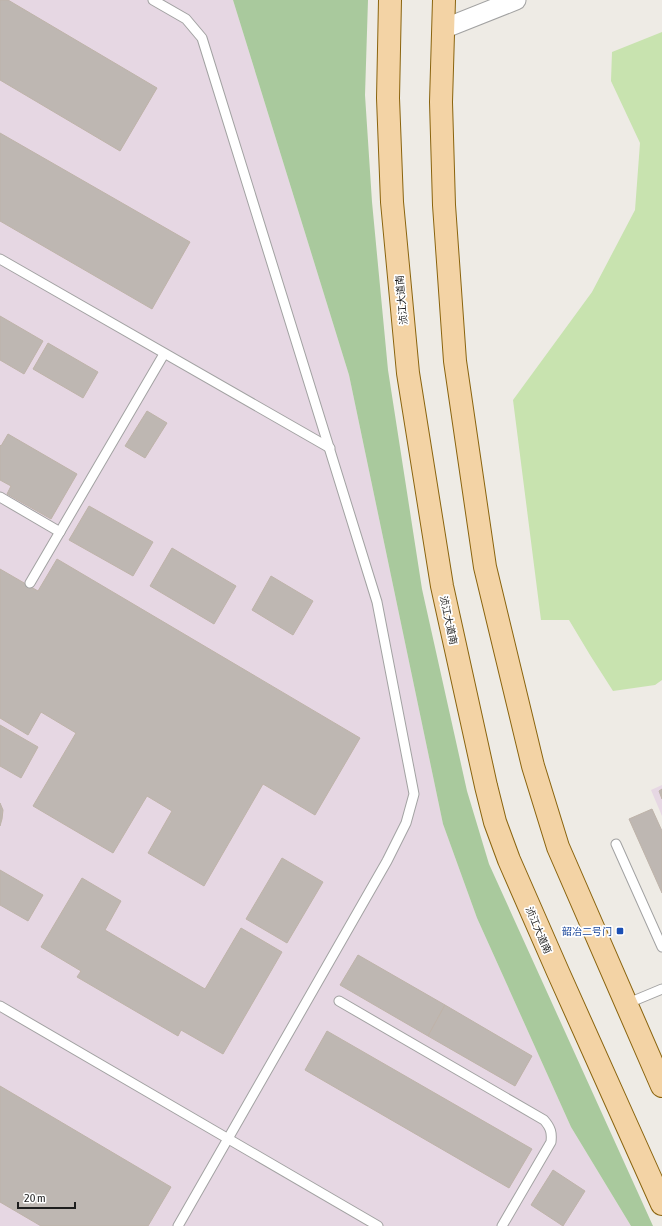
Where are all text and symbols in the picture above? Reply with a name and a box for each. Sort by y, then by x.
street label: 浈江大道南 [394,275,409,325]
street label: 浈江大道南 [438,595,459,646]
street label: 浈江大道南 [524,905,553,955]
place label: 韶冶二号门 [562,926,612,937]
marker: 韶冶二号门 [615,926,625,936]
scale bar [18,1184,75,1210]
text: 20 m [24,1191,46,1205]

